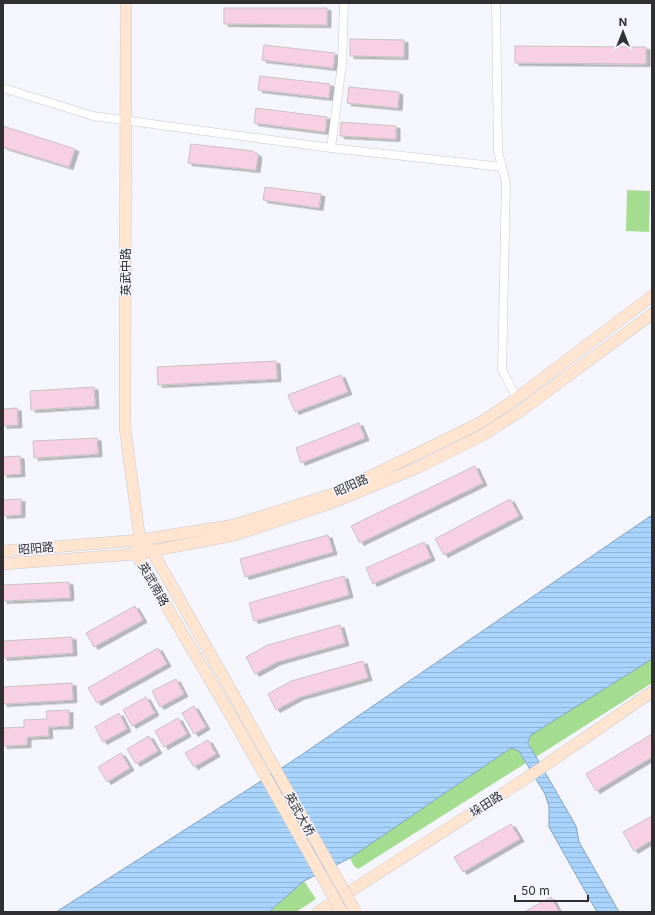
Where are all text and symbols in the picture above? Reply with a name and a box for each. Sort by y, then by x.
north arrow [603,12,643,52]
text: N [619,15,627,29]
street label: 英武中路 [118,248,133,296]
street label: 昭阳路 [331,471,371,499]
street label: 昭阳路 [17,539,55,557]
street label: 英武南路 [136,559,172,609]
street label: 垛田路 [467,788,505,820]
street label: 英武大桥 [282,789,318,839]
scale bar [515,877,588,903]
text: 50 m [521,883,550,898]

